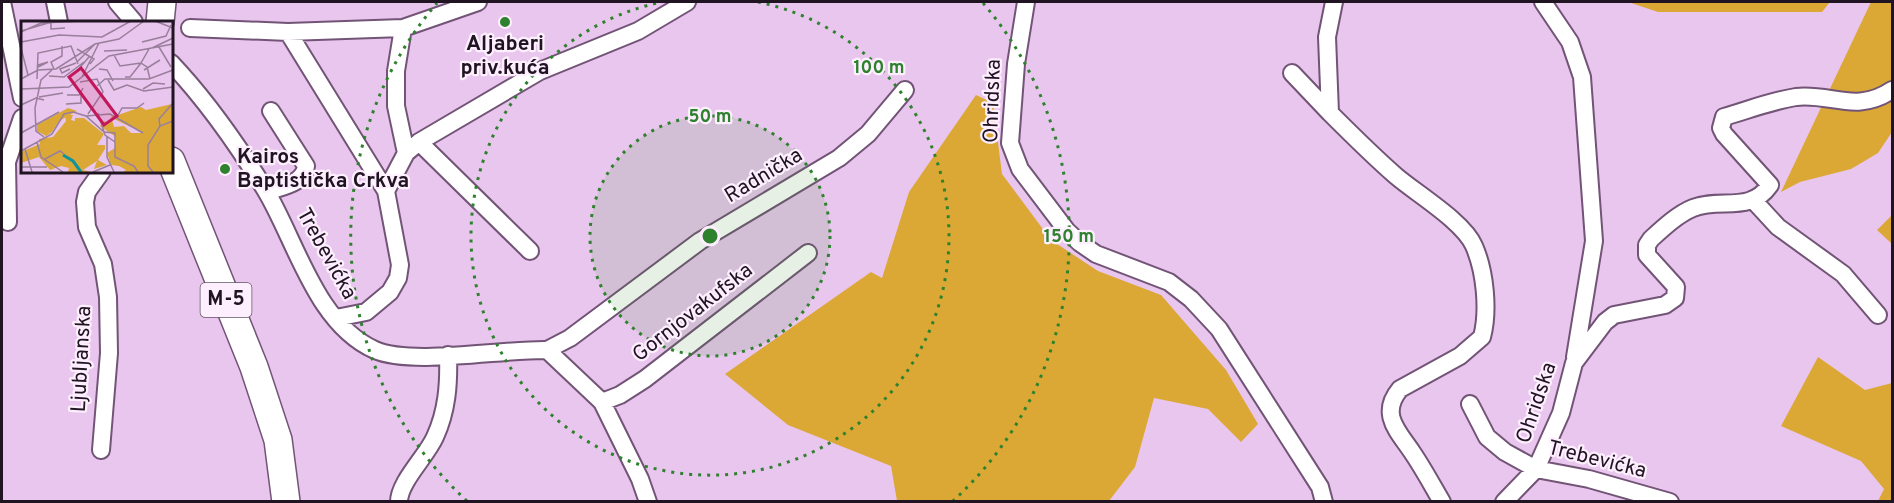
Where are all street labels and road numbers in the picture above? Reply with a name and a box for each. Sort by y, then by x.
street label: Ohridska [978,58,1008,144]
street label: Radnička [720,142,808,210]
street label: Trebevićka [290,203,362,305]
street label: Gornjovakufska [627,258,759,368]
road number: M-5 [200,283,252,317]
street label: Ljubljanska [66,305,98,413]
street label: Ohridska [1511,359,1563,447]
street label: Trebevićka [1545,435,1649,485]

